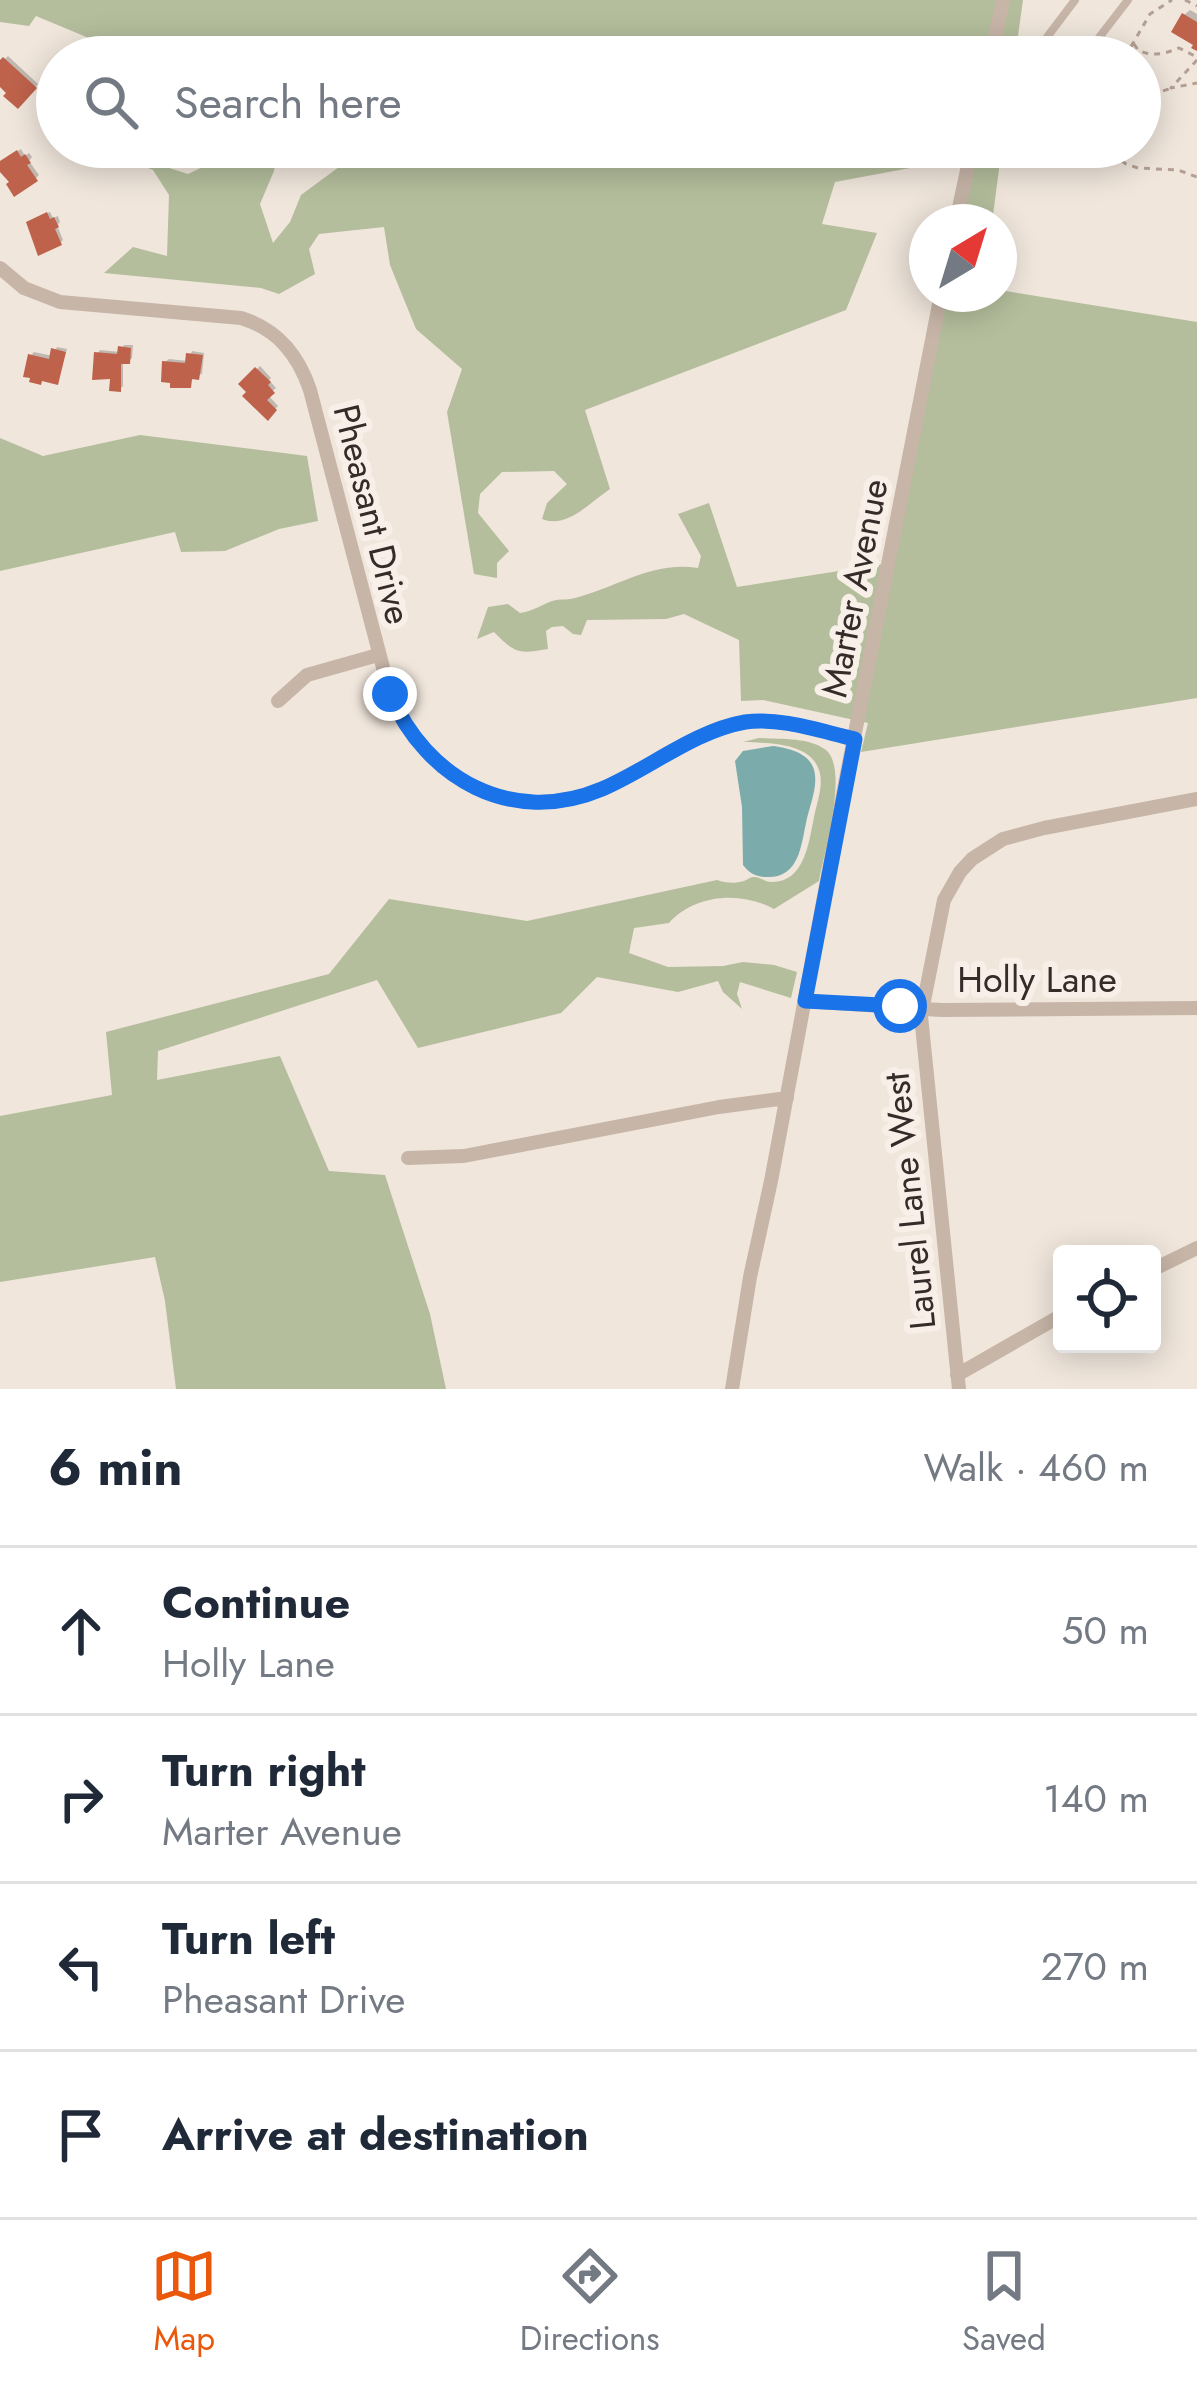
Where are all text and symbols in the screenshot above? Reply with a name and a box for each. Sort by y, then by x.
search box [36,36,1161,168]
icon: search [78,69,144,135]
text: Search here [174,70,402,135]
north arrow [909,204,1017,312]
street label: Pheasant Drive [321,399,425,629]
street label: Marter Avenue [807,474,901,702]
route end [363,667,417,721]
street label: Holly Lane [957,953,1117,1005]
route start [873,979,927,1033]
street label: Laurel Lane West [870,1070,948,1332]
map controls [1053,1245,1161,1353]
button: locate [1053,1245,1161,1353]
text: 6 min [48,1430,183,1504]
text: Walk · 460 m [924,1439,1149,1496]
text: Continue [162,1570,350,1635]
icon: ahead [48,1598,114,1664]
text: 50 m [1061,1602,1149,1659]
text: Holly Lane [162,1635,335,1692]
text: Turn right [162,1738,366,1803]
icon: right [48,1766,114,1832]
text: 140 m [1043,1770,1149,1827]
text: Marter Avenue [162,1803,402,1860]
text: Turn left [162,1906,335,1971]
icon: left [48,1934,114,2000]
text: 270 m [1041,1938,1149,1995]
text: Pheasant Drive [162,1971,405,2028]
icon: arrive [48,2102,114,2168]
text: Arrive at destination [162,2102,589,2167]
tab: Map [151,2243,217,2362]
tab: Directions [520,2243,660,2362]
tab: Saved [962,2243,1046,2362]

